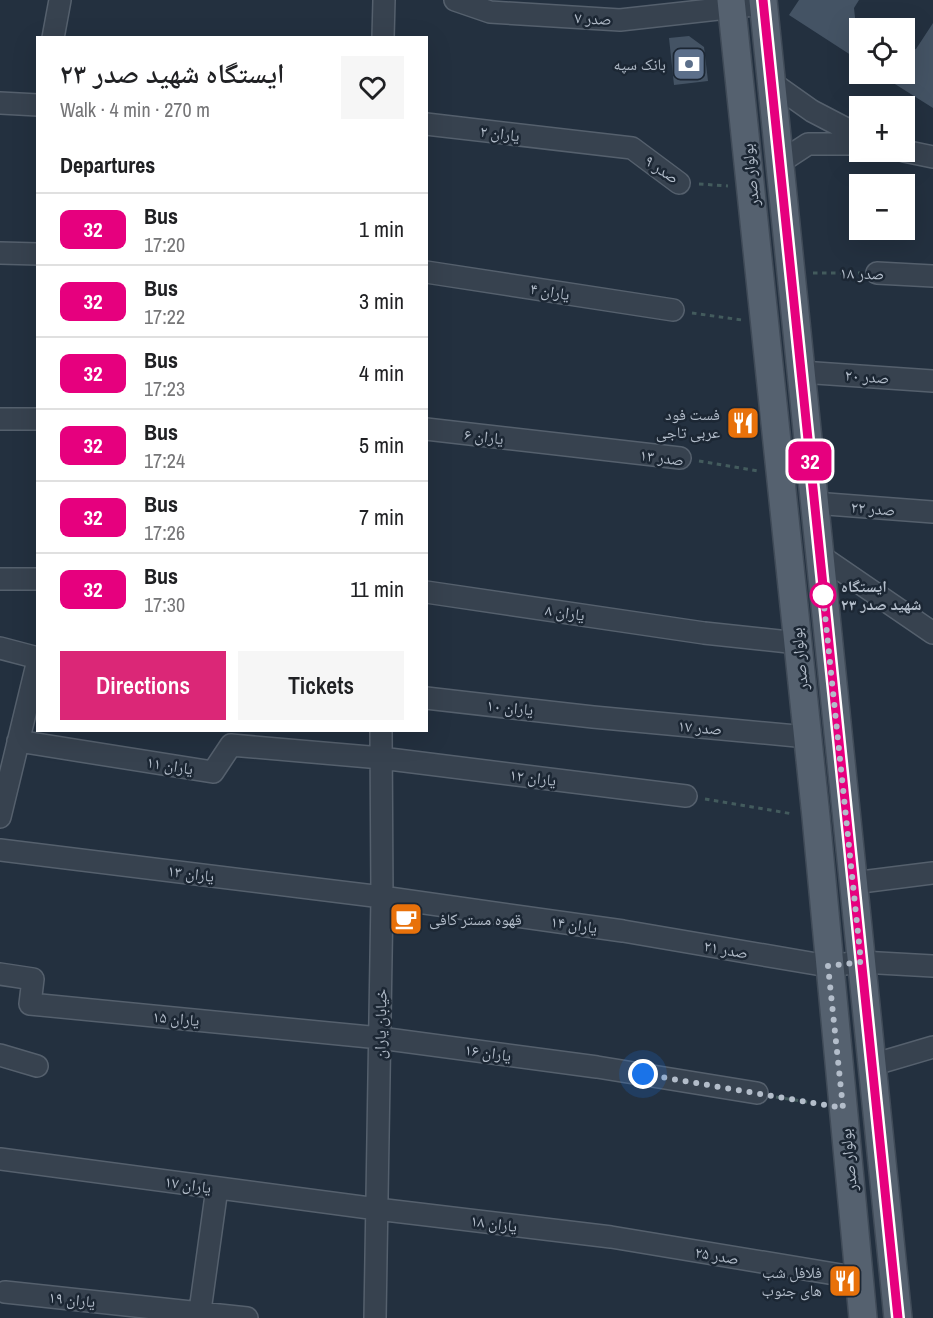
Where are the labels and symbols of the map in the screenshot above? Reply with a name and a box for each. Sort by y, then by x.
street label: صدر ۷ [574,6,612,30]
bank icon: بانک سپه [671,46,707,82]
place label: بانک سپه [614,53,666,75]
street label: یاران ۲ [479,120,521,146]
street label: بولوار صدر [736,143,764,208]
street label: صدر ۹ [640,149,684,189]
street label: صدر ۱۸ [840,262,884,284]
street label: یاران ۴ [529,277,571,305]
street label: صدر ۲۰ [844,363,890,389]
place label: فست فود عربی تاجی [656,403,720,443]
restaurant icon: فست فود عربی تاجی [725,405,761,441]
street label: یاران ۶ [463,423,505,449]
line badge: 32 [783,442,837,480]
street label: صدر ۱۳ [639,443,685,471]
street label: صدر ۲۲ [850,495,896,521]
place label: ایستگاه شهید صدر ۲۳ [841,575,922,615]
marker: ایستگاه شهید صدر ۲۳ [810,582,836,608]
street label: یاران ۸ [544,598,586,626]
street label: بولوار صدر [785,627,813,692]
street label: یاران ۱۰ [486,694,534,720]
street label: صدر ۱۷ [677,714,723,740]
street label: یاران ۱۱ [145,750,195,780]
street label: یاران ۱۲ [508,763,558,791]
street label: یاران ۱۳ [166,859,216,887]
cafe icon: قهوه مستر کافی [388,901,424,937]
place label: قهوه مستر کافی [429,908,522,930]
street label: یاران ۱۴ [549,910,599,938]
street label: صدر ۲۱ [702,934,750,964]
street label: خیابان یاران [368,989,392,1059]
street label: یاران ۱۵ [152,1005,200,1031]
street label: یاران ۱۶ [463,1038,513,1066]
your location [628,1059,658,1089]
street label: بولوار صدر [834,1128,862,1193]
street label: یاران ۱۷ [163,1170,213,1198]
street label: یاران ۱۸ [469,1209,519,1237]
street label: صدر ۲۵ [693,1241,741,1269]
place label: فلافل شب های جنوب [762,1261,822,1301]
restaurant icon: فلافل شب های جنوب [827,1263,863,1299]
street label: یاران ۱۹ [48,1286,96,1312]

